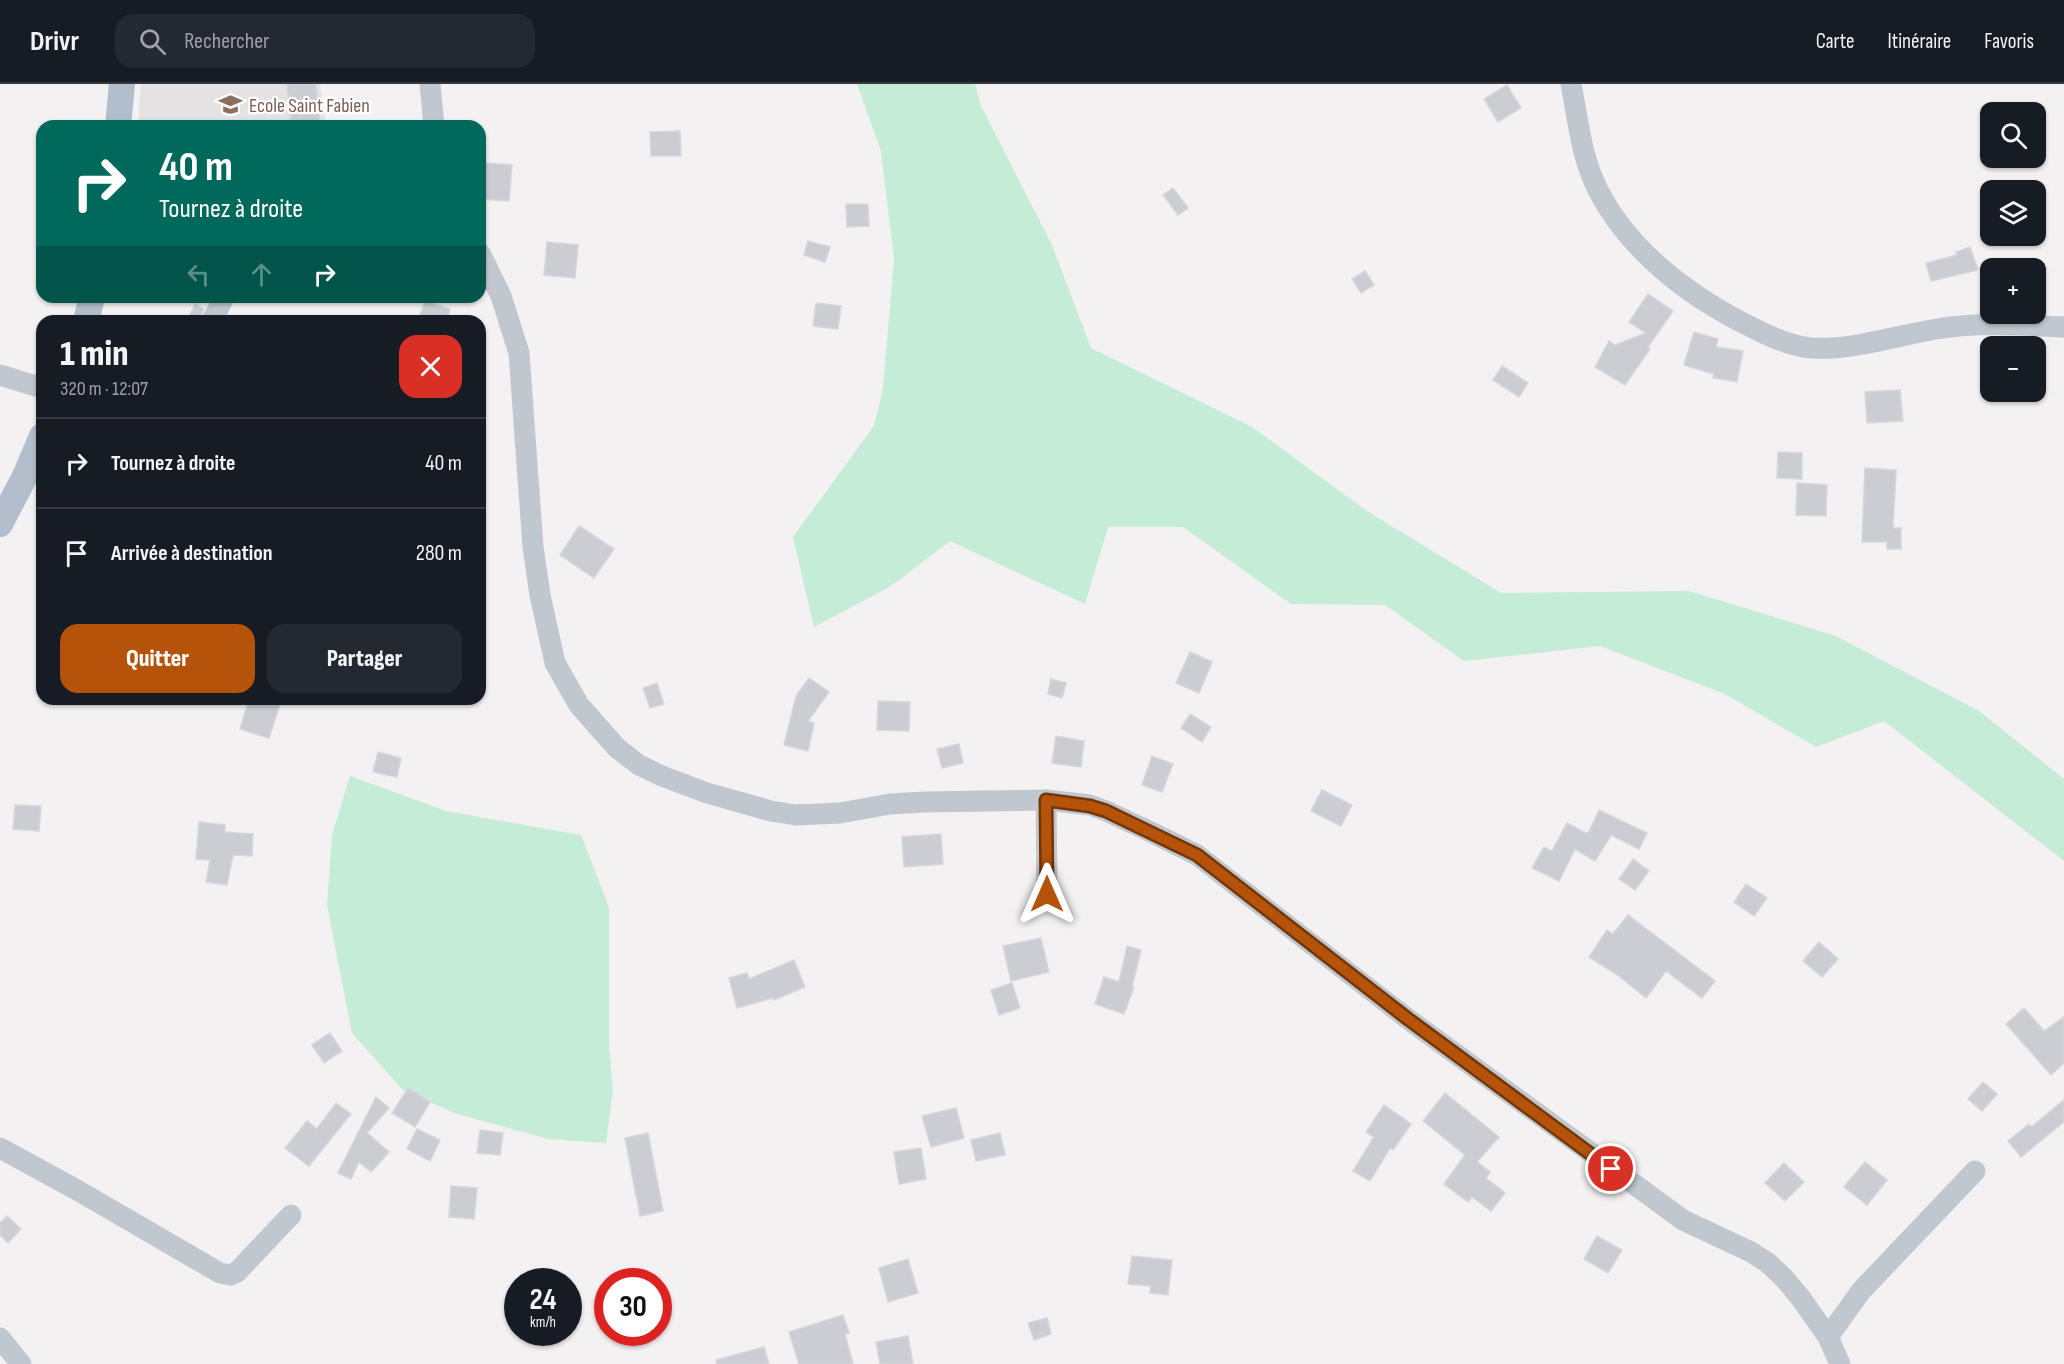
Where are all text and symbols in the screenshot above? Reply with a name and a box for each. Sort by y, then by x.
search box [115,14,535,68]
text: Drivr [30,25,79,58]
icon: search [136,25,169,58]
text: Rechercher [184,28,269,55]
text: Carte [1816,29,1855,54]
text: Itinéraire [1888,29,1951,54]
text: Favoris [1984,29,2034,54]
school or university icon: Ecole Saint Fabien [218,92,244,118]
place label: Ecole Saint Fabien [249,94,370,118]
map controls [1980,102,2046,402]
button: search [1980,102,2046,168]
text: 40 m [159,142,233,193]
icon: right [60,144,138,222]
button: layers [1980,180,2046,246]
text: Tournez à droite [159,193,303,225]
icon: left [182,258,215,291]
icon: ahead [245,258,278,291]
icon: right [308,258,341,291]
button: + [1980,258,2046,324]
text: 1 min [60,333,128,376]
button: close [399,335,462,398]
button: − [1980,336,2046,402]
text: 320 m · 12:07 [60,377,148,401]
icon: right [60,447,93,480]
text: Tournez à droite [111,450,236,477]
text: 40 m [425,450,462,477]
icon: arrive [60,537,93,570]
text: Arrivée à destination [111,540,273,567]
text: 280 m [416,540,462,567]
button: Quitter [60,624,255,693]
button: Partager [267,624,462,693]
position arrow [1015,862,1079,926]
pin [1585,1143,1636,1194]
icon: arrive [1594,1152,1627,1185]
speed limit sign: 30 [594,1268,672,1346]
text: 24 [530,1282,556,1318]
text: km/h [530,1313,556,1332]

